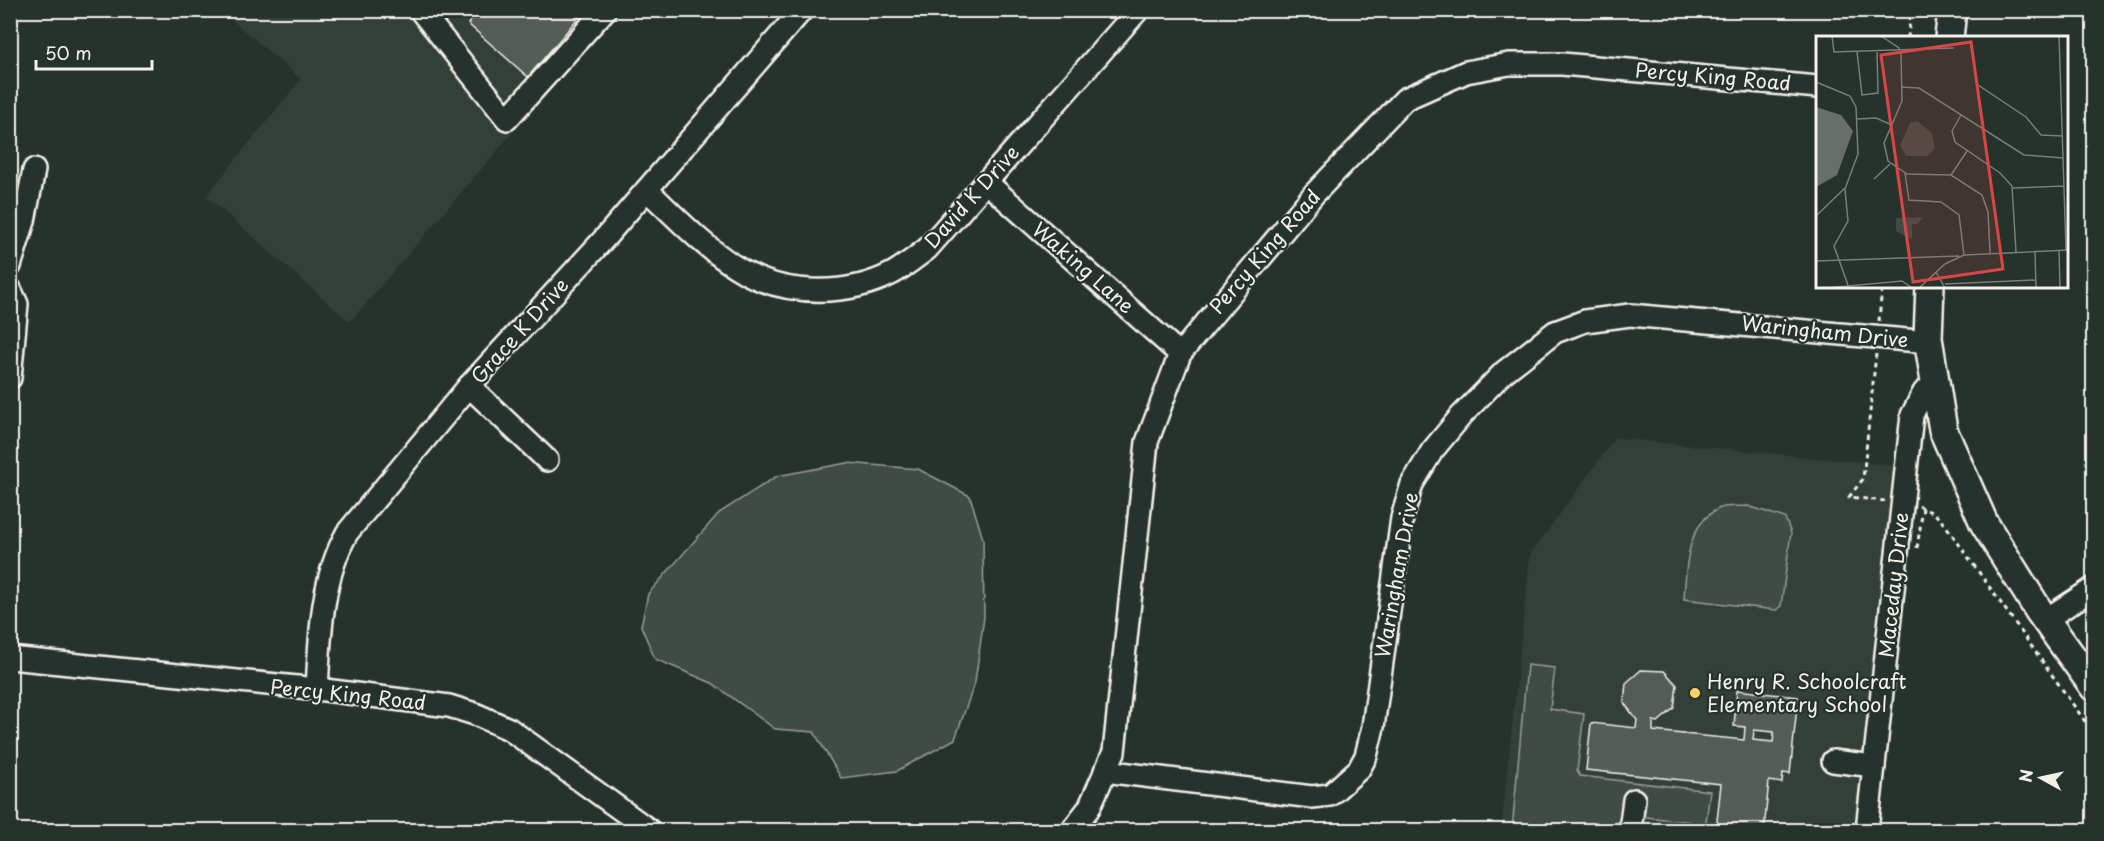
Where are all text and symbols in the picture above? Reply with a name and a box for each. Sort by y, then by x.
scale bar [36,33,152,71]
inset map [1816,36,2068,288]
text: 50 m [45,39,92,66]
street label: Percy King Road [1634,54,1792,98]
street label: David K Drive [917,138,1026,255]
street label: Percy King Road [1202,182,1327,320]
street label: Waking Lane [1026,214,1141,320]
street label: Grace K Drive [463,271,575,390]
street label: Waringham Drive [1740,307,1910,355]
street label: Waringham Drive [1367,490,1425,660]
street label: Maceday Drive [1870,511,1916,659]
place label: Henry R. Schoolcraft Elementary School [1707,666,1907,719]
street label: Percy King Road [269,671,427,717]
marker: Henry R. Schoolcraft Elementary School [1688,686,1702,700]
north arrow [2011,748,2071,808]
text: N [2012,768,2038,784]

